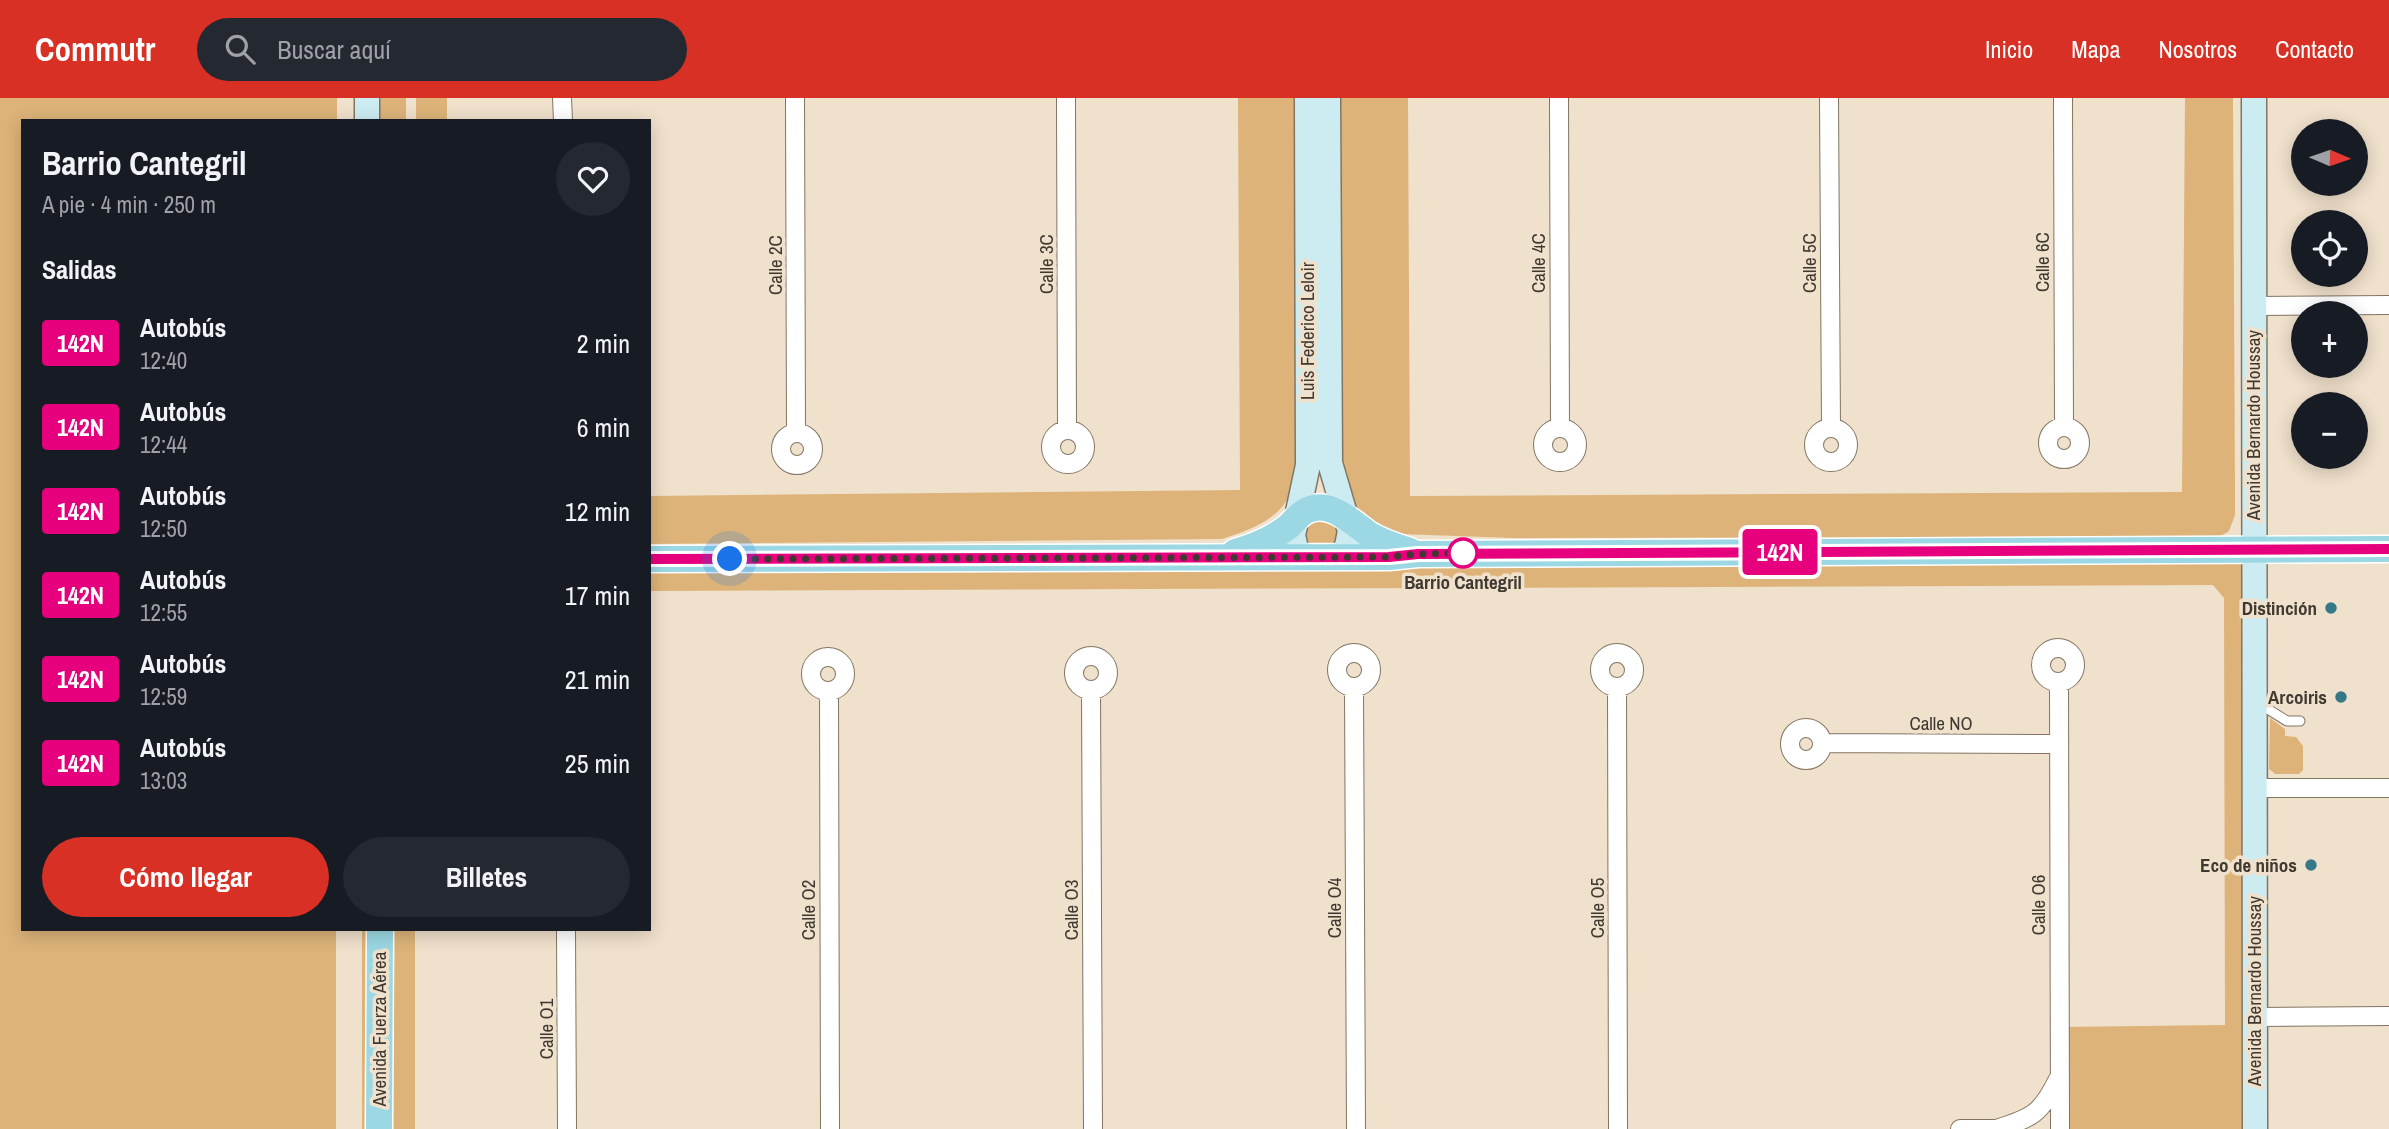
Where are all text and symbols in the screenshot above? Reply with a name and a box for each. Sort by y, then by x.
search box [197,18,687,81]
text: Commutr [35,27,155,71]
icon: search [221,30,259,68]
text: Buscar aquí [277,32,391,67]
text: Inicio [1985,33,2033,65]
text: Mapa [2071,33,2120,65]
text: Nosotros [2158,33,2237,65]
text: Contacto [2275,33,2354,65]
north arrow [2291,119,2368,196]
map controls [2291,119,2368,469]
text: Barrio Cantegril [42,141,247,185]
button: heart [556,142,630,216]
text: A pie · 4 min · 250 m [42,189,216,220]
button: locate [2291,210,2368,287]
street label: Calle 6C [2029,232,2055,292]
street label: Calle 4C [1525,233,1551,293]
street label: Calle 5C [1796,233,1822,293]
street label: Calle 3C [1033,234,1059,294]
street label: Calle 2C [762,235,788,295]
text: Salidas [42,252,117,287]
street label: Luis Federico Leloir [1294,261,1320,400]
button: + [2291,301,2368,378]
text: Autobús [140,310,226,345]
text: 2 min [577,326,630,361]
text: 142N [57,327,104,359]
street label: Avenida Bernardo Houssay [2240,330,2266,521]
text: 12:40 [140,345,187,376]
button: − [2291,392,2368,469]
text: Autobús [140,394,226,429]
text: 6 min [577,410,630,445]
text: 142N [57,411,104,443]
text: 12:44 [140,429,187,460]
text: Autobús [140,478,226,513]
text: 12 min [565,494,630,529]
text: 142N [57,495,104,527]
text: 12:50 [140,513,187,544]
line badge: 142N [1731,529,1829,575]
text: 142N [1756,536,1804,568]
marker: Barrio Cantegril [1448,538,1478,568]
your location [712,541,747,576]
text: Autobús [140,562,226,597]
place label: Barrio Cantegril [1404,569,1522,595]
text: 17 min [565,578,630,613]
text: 142N [57,579,104,611]
place label: Distinción [2242,595,2317,621]
text: 12:55 [140,597,187,628]
marker: Distinción [2323,600,2339,616]
text: Autobús [140,646,226,681]
text: 21 min [565,662,630,697]
text: 142N [57,663,104,695]
text: 12:59 [140,681,187,712]
place label: Arcoiris [2268,684,2327,710]
marker: Arcoiris [2333,689,2349,705]
street label: Calle NO [1909,710,1973,736]
text: Autobús [140,730,226,765]
text: 25 min [565,746,630,781]
text: 142N [57,747,104,779]
text: 13:03 [140,765,187,796]
button: Cómo llegar [42,837,329,917]
button: Billetes [343,837,630,917]
place label: Eco de niños [2200,852,2297,878]
marker: Eco de niños [2303,857,2319,873]
street label: Calle O6 [2025,875,2051,935]
street label: Calle O4 [1321,877,1347,938]
street label: Calle O5 [1584,877,1610,938]
street label: Calle O2 [795,880,821,940]
street label: Calle O3 [1058,880,1084,940]
street label: Avenida Bernardo Houssay [2241,896,2267,1087]
street label: Avenida Fuerza Aérea [366,951,392,1107]
street label: Calle O1 [533,998,559,1059]

